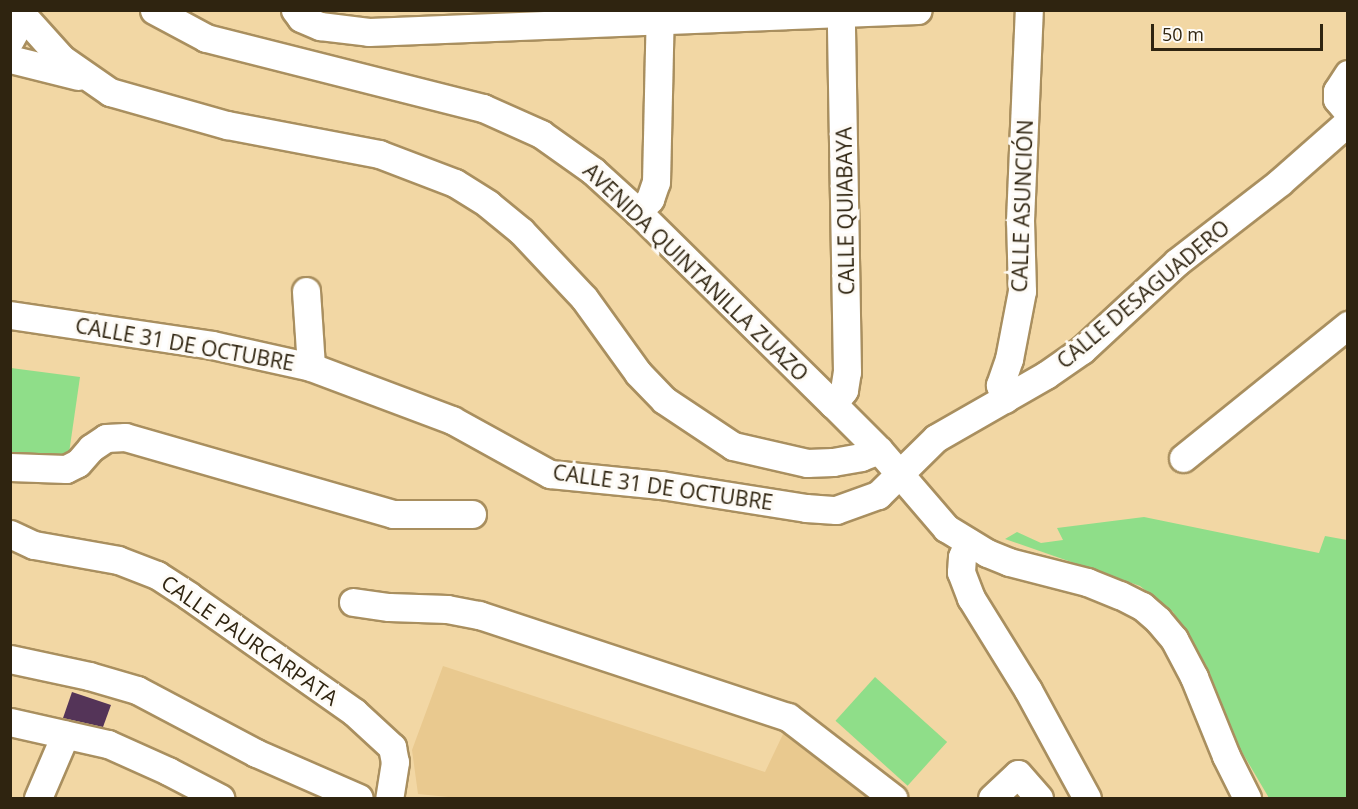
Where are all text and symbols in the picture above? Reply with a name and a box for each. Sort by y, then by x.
scale bar [1154,12,1326,50]
text: 50 m [1162,22,1204,46]
street label: CALLE ASUNCIÓN [1006,119,1038,293]
street label: CALLE QUIABAYA [831,127,859,295]
street label: AVENIDA QUINTANILLA ZUAZO [578,158,814,386]
street label: CALLE DESAGUADERO [1052,215,1234,373]
street label: CALLE 31 DE OCTUBRE [73,312,297,376]
street label: CALLE 31 DE OCTUBRE [551,459,775,515]
street label: CALLE PAURCARPATA [157,569,343,711]

